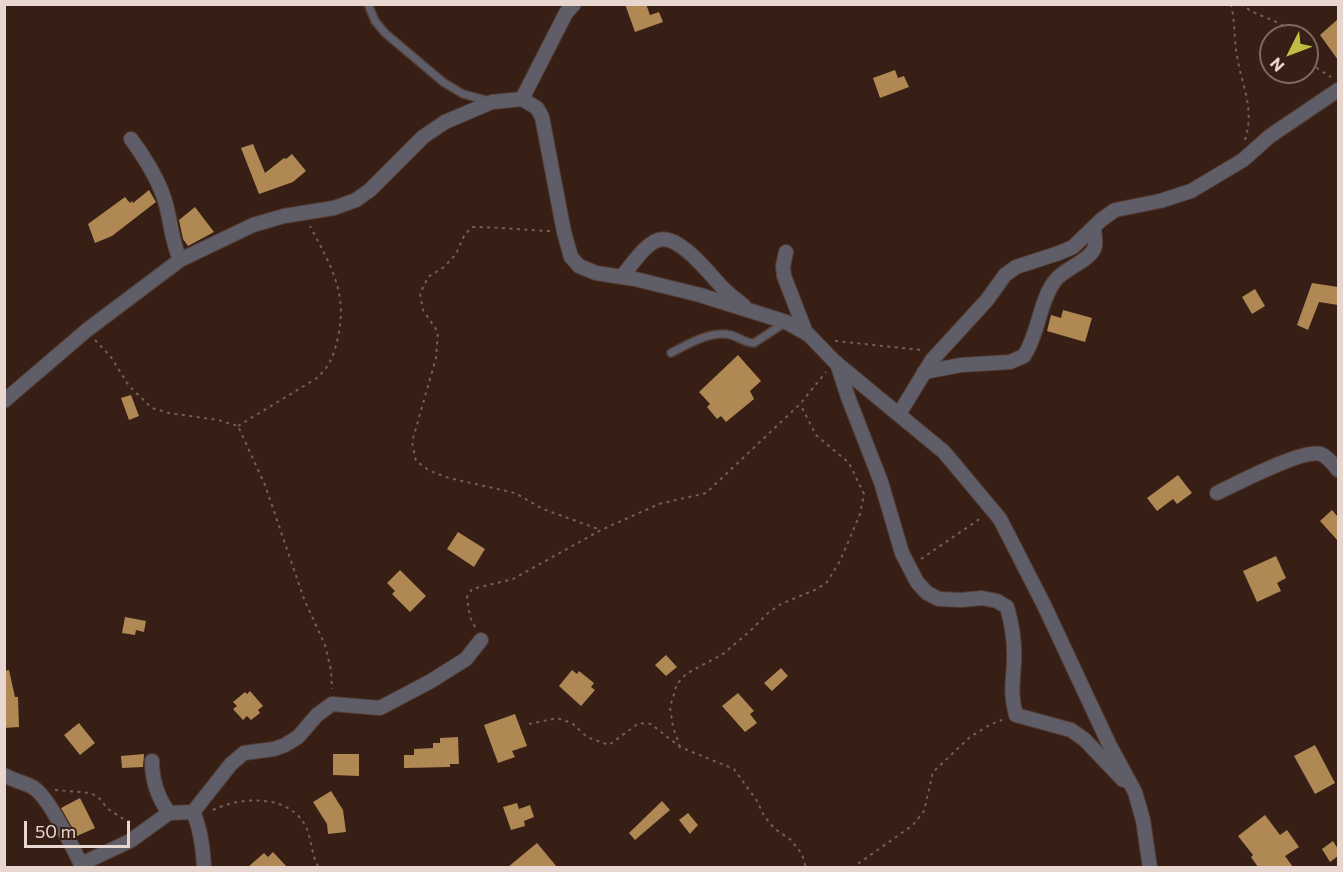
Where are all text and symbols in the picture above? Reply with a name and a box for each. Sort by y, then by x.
north arrow [1259,24,1319,84]
text: N [1266,54,1288,76]
scale bar [27,809,134,847]
text: 50 m [35,820,76,842]

